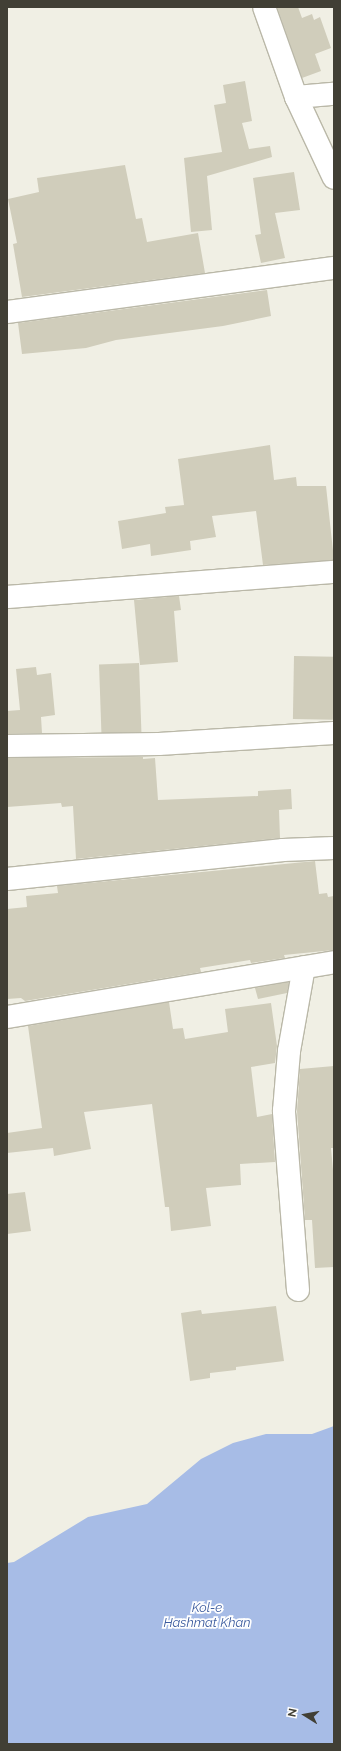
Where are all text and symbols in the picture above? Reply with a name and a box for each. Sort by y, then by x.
water label: Kol-e Hashmat Khan [163,1601,251,1632]
north arrow [285,1695,325,1735]
text: N [286,1707,300,1718]

